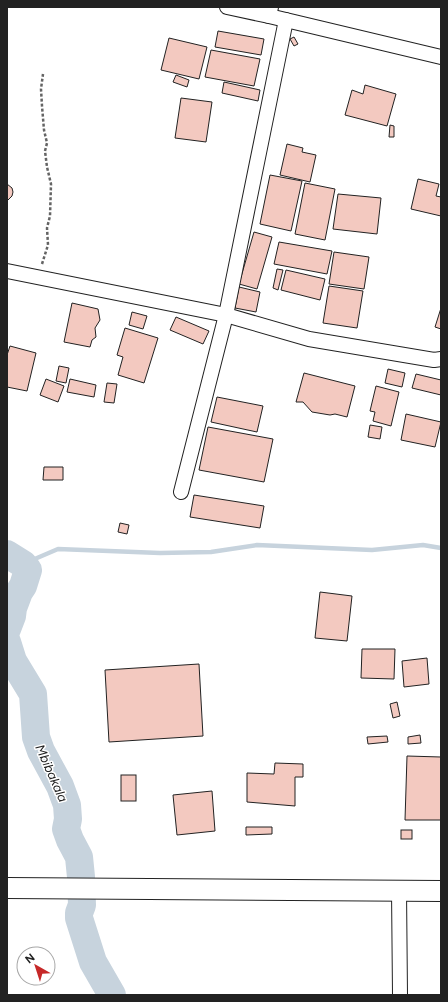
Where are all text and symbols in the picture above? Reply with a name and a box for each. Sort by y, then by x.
water label: Mbibakala [32,742,71,805]
north arrow [16,946,56,986]
text: N [23,951,37,966]

